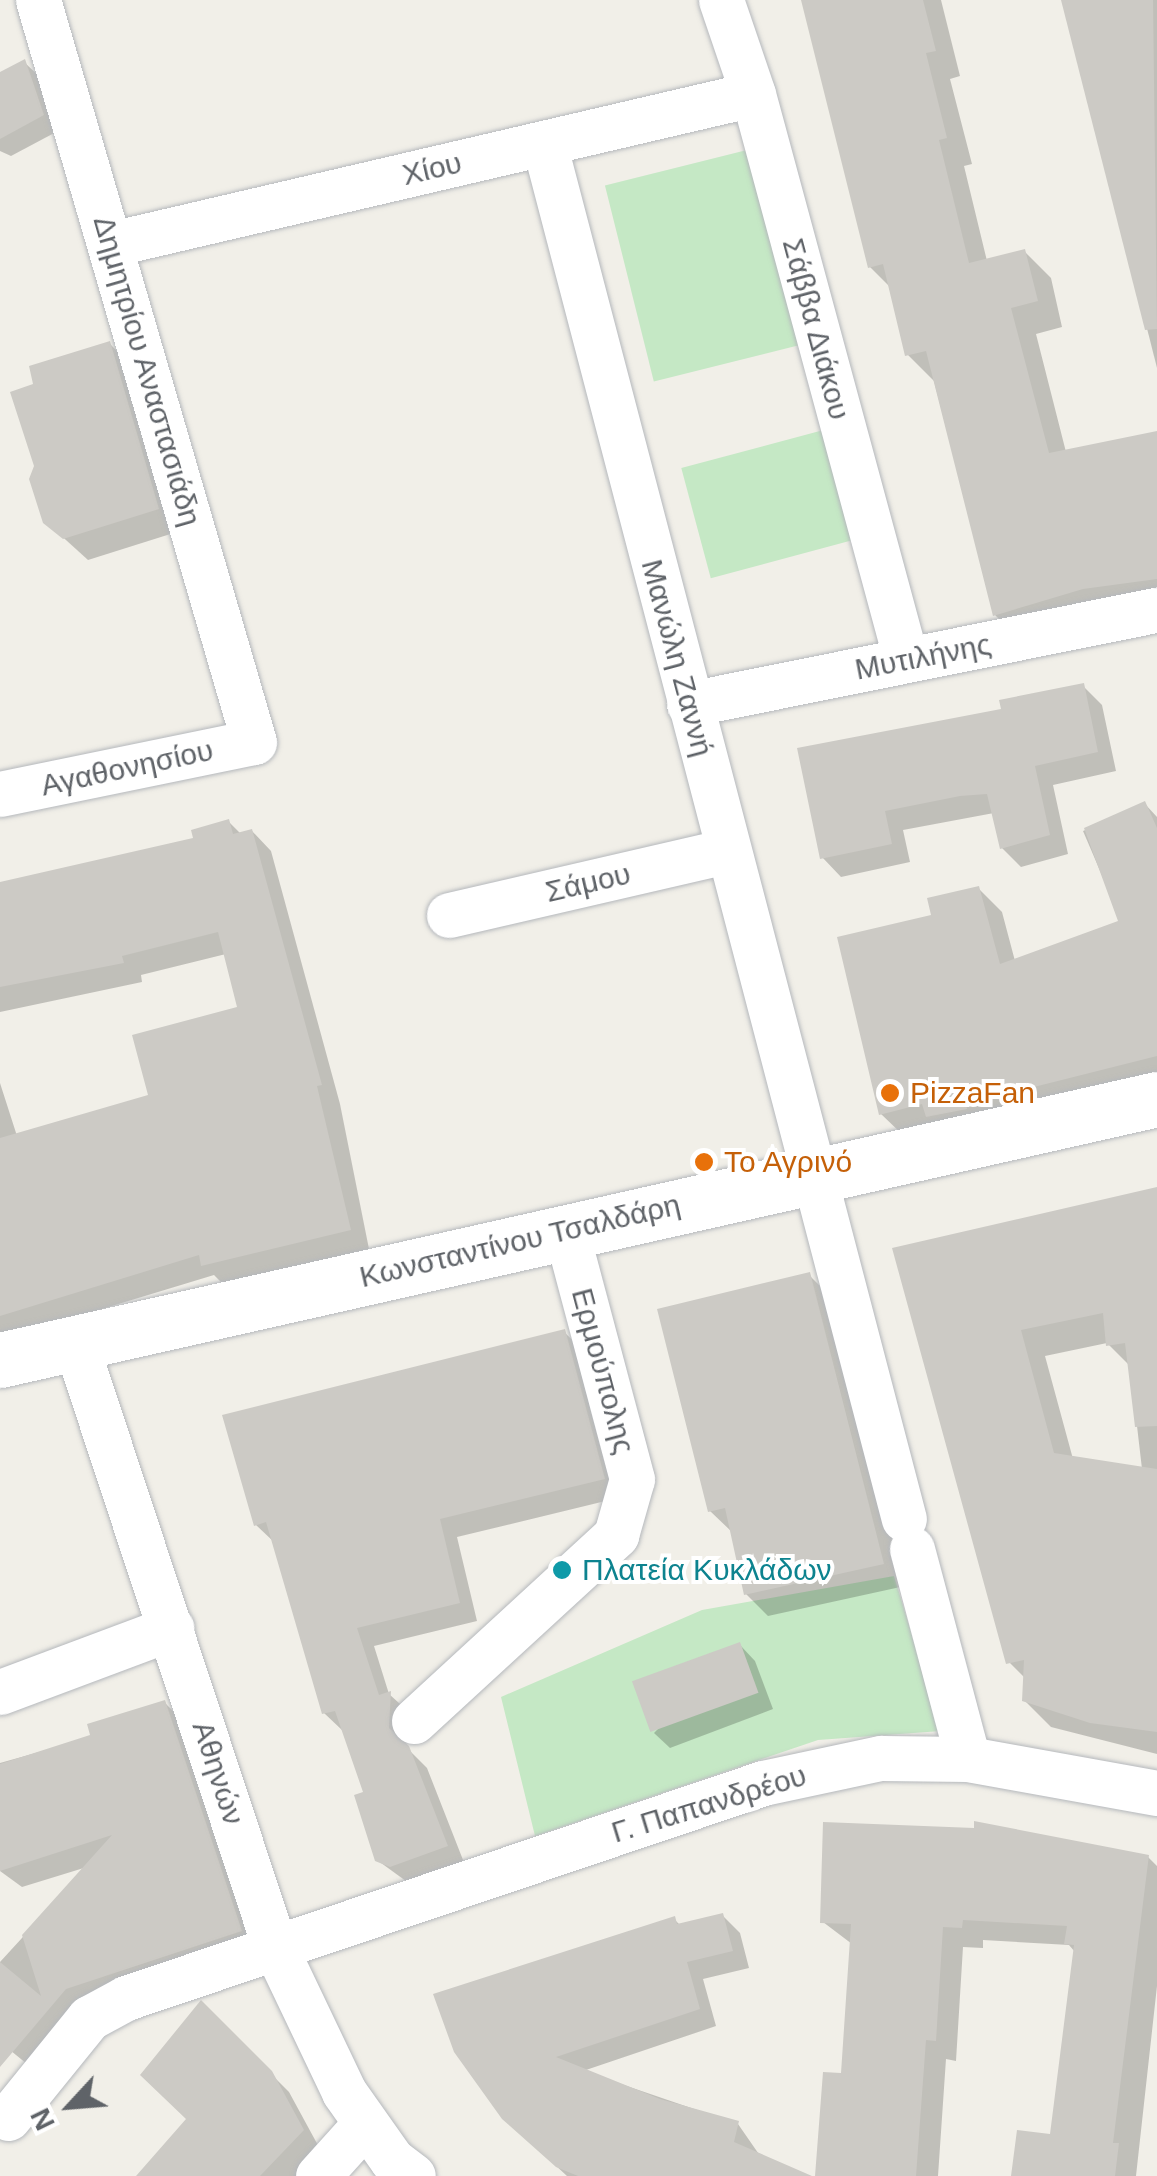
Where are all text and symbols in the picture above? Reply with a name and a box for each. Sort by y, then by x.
street label: Χίου [399,145,465,193]
street label: Δημητρίου Αναστασιάδη [85,211,209,531]
street label: Σάββα Διάκου [774,234,858,424]
street label: Μανώλη Ζαννή [633,556,721,760]
street label: Μυτιλήνης [852,626,994,688]
street label: Αγαθονησίου [38,732,216,804]
street label: Σάμου [542,856,634,910]
place label: PizzaFan [910,1075,1035,1111]
marker: PizzaFan [879,1082,901,1104]
place label: Το Αγρινό [724,1144,854,1180]
marker: Το Αγρινό [693,1151,715,1173]
street label: Κωνσταντίνου Τσαλδάρη [356,1187,684,1295]
street label: Ερμούπολης [564,1284,642,1458]
place label: Πλατεία Κυκλάδων [582,1552,832,1588]
marker: Πλατεία Κυκλάδων [551,1559,573,1581]
street label: Αθηνών [184,1717,252,1829]
street label: Γ. Παπανδρέου [607,1757,811,1851]
north arrow [20,2056,120,2156]
text: N [24,2103,61,2135]

